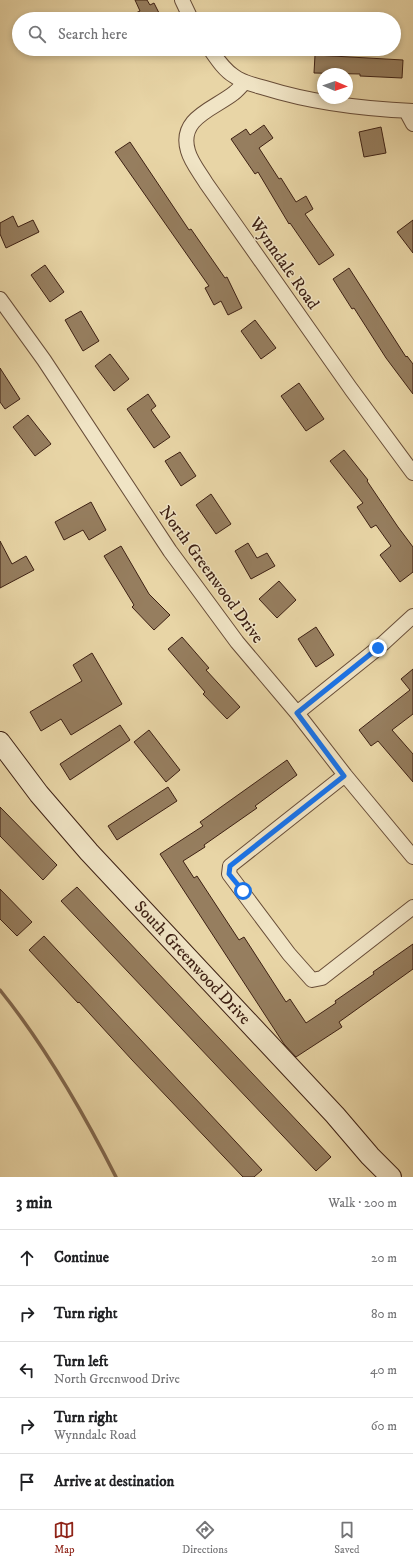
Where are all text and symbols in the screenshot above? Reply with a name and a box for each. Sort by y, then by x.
search box [12,12,401,56]
icon: search [26,23,48,45]
text: Search here [58,25,127,44]
north arrow [317,68,353,104]
street label: Wynndale Road [244,212,324,314]
street label: North Greenwood Drive [154,502,268,648]
route end [369,639,387,657]
route start [234,882,252,900]
street label: South Greenwood Drive [129,896,256,1029]
text: 3 min [16,1192,52,1214]
text: Walk · 200 m [328,1195,397,1211]
icon: ahead [16,1247,38,1269]
text: Continue [54,1248,109,1267]
text: 20 m [371,1250,397,1266]
icon: right [16,1303,38,1325]
text: Turn right [54,1304,117,1323]
text: 80 m [371,1306,397,1322]
text: Turn left [54,1352,108,1371]
icon: left [16,1359,38,1381]
text: 40 m [370,1362,397,1378]
text: North Greenwood Drive [54,1371,180,1387]
text: Turn right [54,1408,117,1427]
icon: right [16,1415,38,1437]
text: 60 m [371,1418,397,1434]
text: Wynndale Road [54,1427,136,1443]
icon: arrive [16,1471,38,1493]
text: Arrive at destination [54,1472,174,1491]
tab: Map [53,1519,75,1557]
tab: Directions [182,1519,228,1557]
tab: Saved [334,1519,360,1557]

